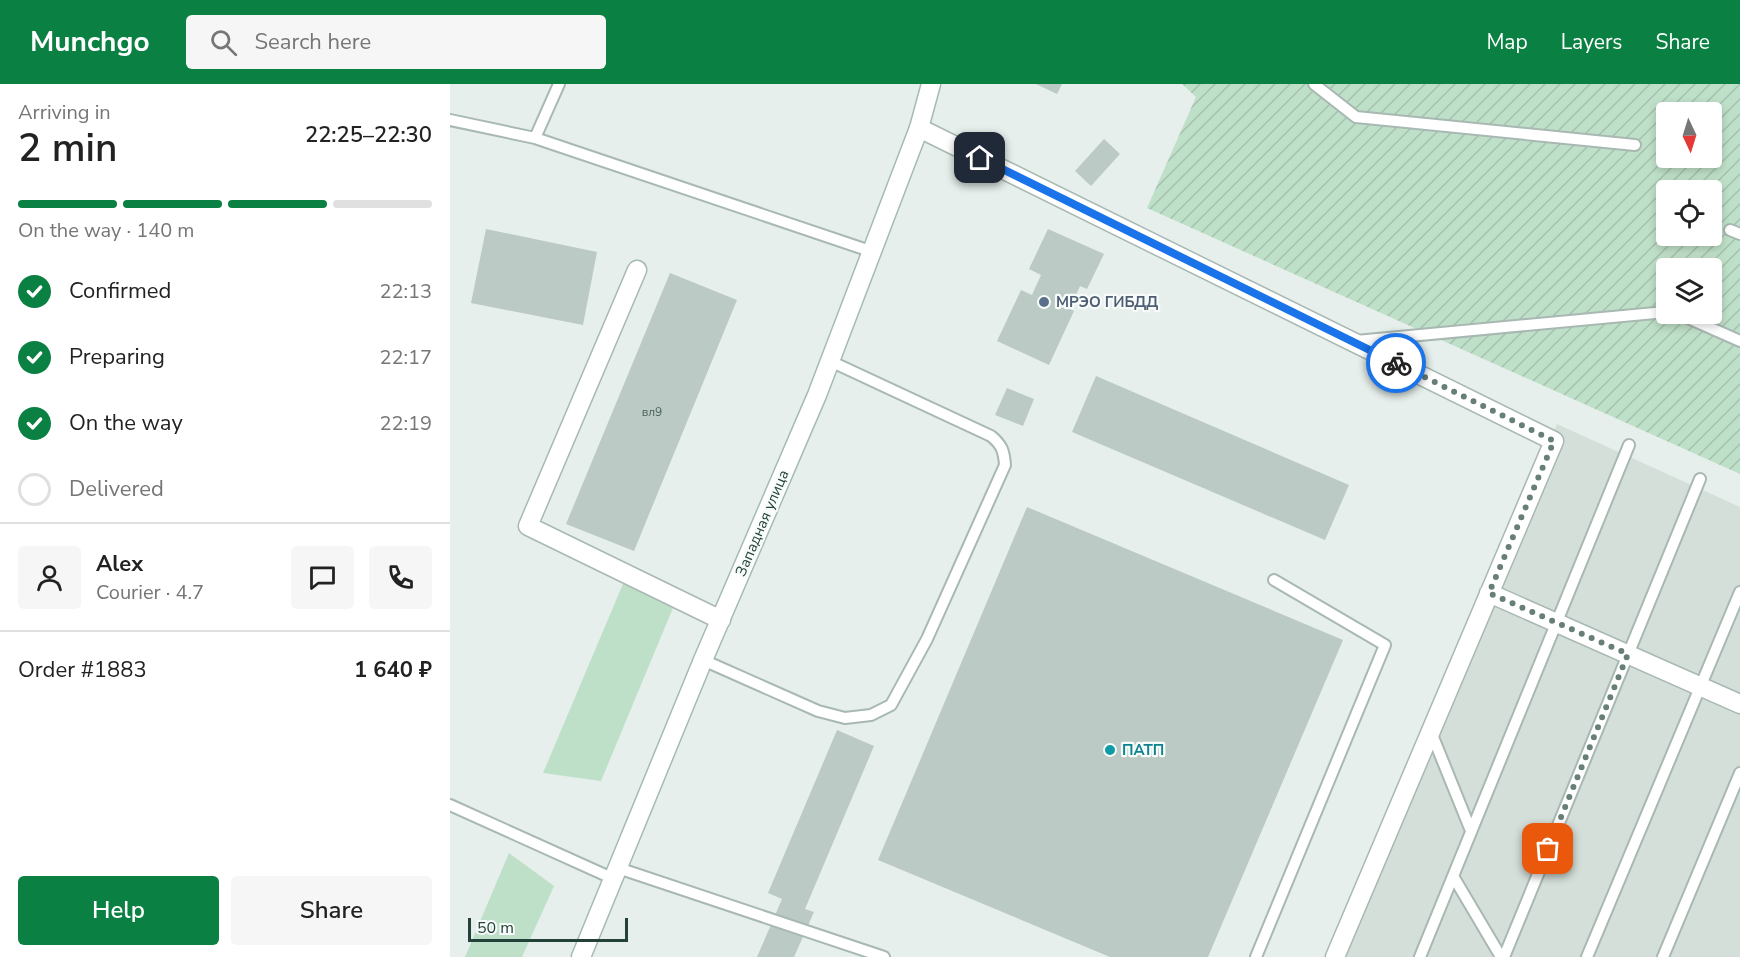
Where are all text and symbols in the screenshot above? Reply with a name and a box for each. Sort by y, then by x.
search box [186,15,606,69]
text: Munchgo [30,23,150,61]
icon: search [207,26,240,59]
text: Search here [255,27,371,57]
text: Map [1486,28,1528,56]
text: Layers [1561,28,1622,56]
text: Share [1655,28,1710,56]
text: Arriving in [18,99,111,126]
north arrow [1656,102,1722,168]
map controls [1656,102,1722,324]
text: 22:25–22:30 [305,120,432,150]
text: 2 min [18,122,117,175]
pin [954,132,1005,183]
icon: home [963,141,996,174]
button: locate [1656,180,1722,246]
text: On the way · 140 m [18,217,194,244]
button: layers [1656,258,1722,324]
icon: check [18,275,51,308]
text: Confirmed [69,276,171,306]
text: 22:13 [379,278,432,305]
place label: МРЭО ГИБДД [1056,292,1158,312]
marker: МРЭО ГИБДД [1037,295,1051,309]
courier [1366,333,1426,393]
icon: check [18,341,51,374]
text: Preparing [69,342,165,372]
text: 22:17 [379,344,432,371]
icon: bike [1380,347,1413,380]
house number: вл9 [642,404,662,420]
icon: check [18,407,51,440]
text: On the way [69,408,183,438]
text: 22:19 [379,410,432,437]
street label: Западная улица [731,467,793,579]
text: Delivered [69,474,164,504]
button: person [18,546,81,609]
button: chat [291,546,354,609]
button: phone [369,546,432,609]
text: Alex [96,549,143,579]
text: Courier · 4.7 [96,579,204,606]
text: Order #1883 [18,655,147,685]
text: 1 640 ₽ [354,655,432,685]
place label: ПАТП [1122,740,1164,760]
marker: ПАТП [1103,743,1117,757]
pin [1522,823,1573,874]
icon: bag [1531,832,1564,865]
button: Help [18,876,219,945]
button: Share [231,876,432,945]
scale bar [468,915,628,942]
text: 50 m [477,917,514,939]

